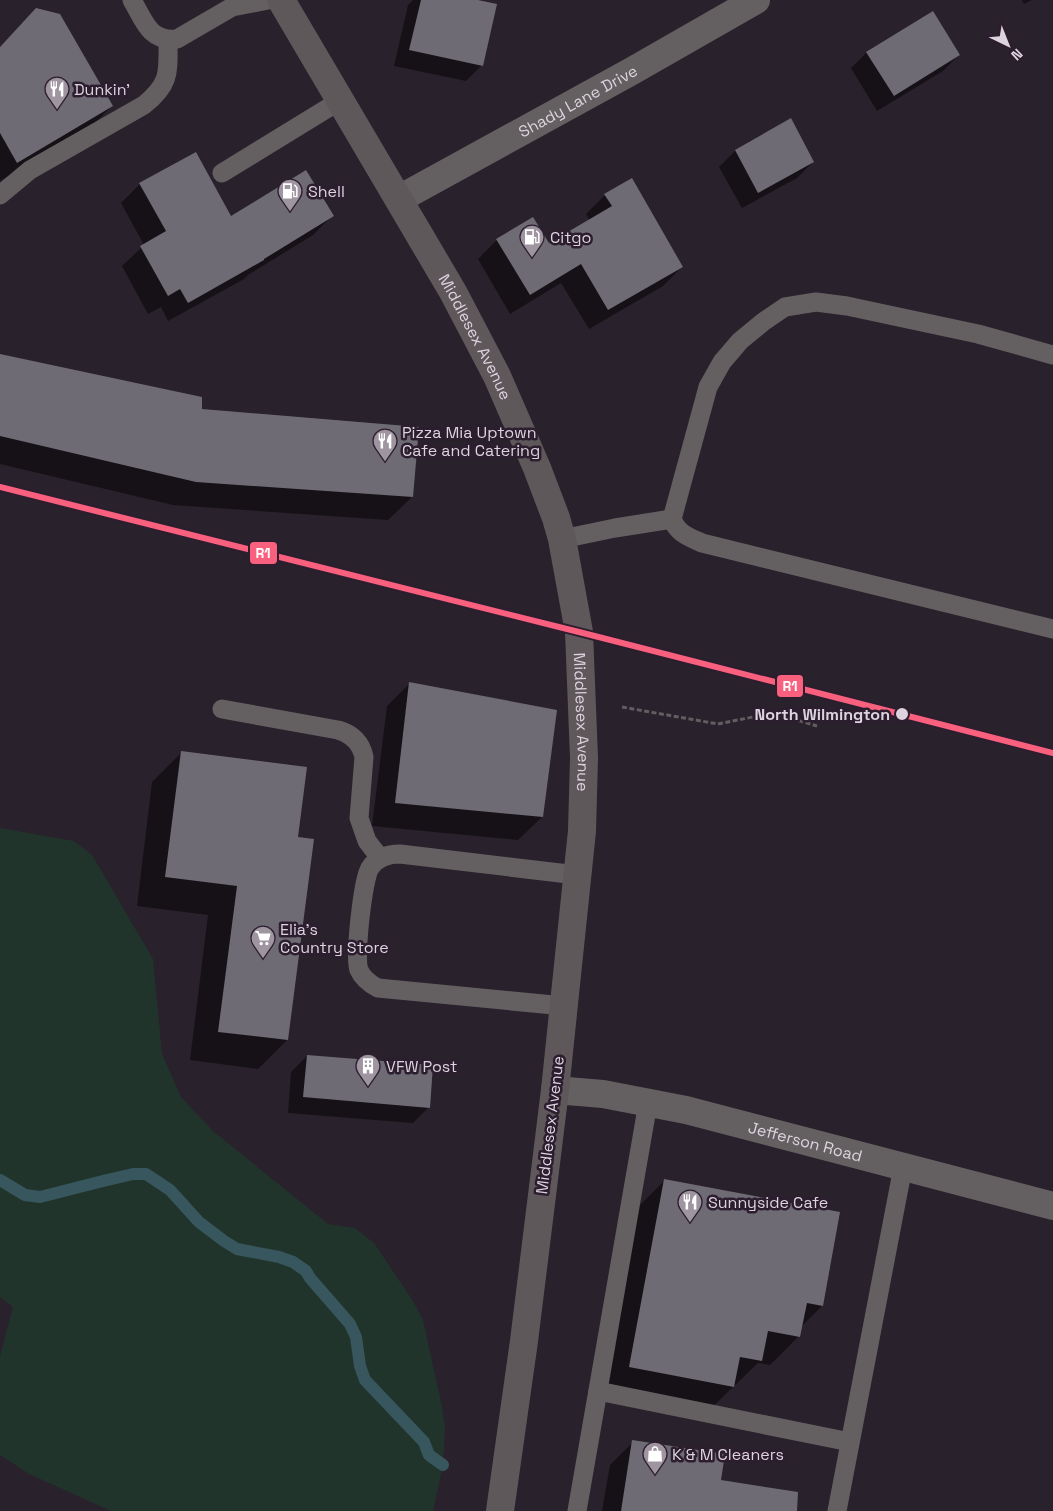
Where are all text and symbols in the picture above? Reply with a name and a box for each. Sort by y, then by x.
north arrow [983,20,1033,70]
text: N [1007,45,1026,64]
street label: Shady Lane Drive [515,60,641,142]
restaurant icon: Dunkin' [44,76,70,110]
place label: Dunkin' [74,79,130,100]
fuel station icon: Shell [277,178,303,212]
place label: Shell [308,181,345,202]
fuel station icon: Citgo [519,224,545,258]
place label: Citgo [550,227,591,248]
street label: Middlesex Avenue [434,270,517,403]
place label: Pizza Mia Uptown Cafe and Catering [402,422,540,461]
restaurant icon: Pizza Mia Uptown Cafe and Catering [372,428,398,462]
line badge: R1 [249,541,278,565]
text: R1 [255,544,271,562]
street label: Middlesex Avenue [569,652,595,792]
line badge: R1 [776,674,804,698]
text: R1 [782,677,798,695]
place label: North Wilmington [755,704,890,725]
marker: North Wilmington [894,706,910,722]
place label: Elia's Country Store [280,919,389,958]
supermarket icon: Elia's Country Store [250,925,276,959]
building icon: VFW Post [355,1053,381,1087]
street label: Middlesex Avenue [531,1055,569,1195]
place label: VFW Post [386,1056,457,1077]
street label: Jefferson Road [746,1116,865,1166]
restaurant icon: Sunnyside Cafe [677,1189,703,1223]
place label: Sunnyside Cafe [708,1192,828,1213]
shop icon: K & M Cleaners [642,1441,668,1475]
place label: K & M Cleaners [672,1444,784,1465]

